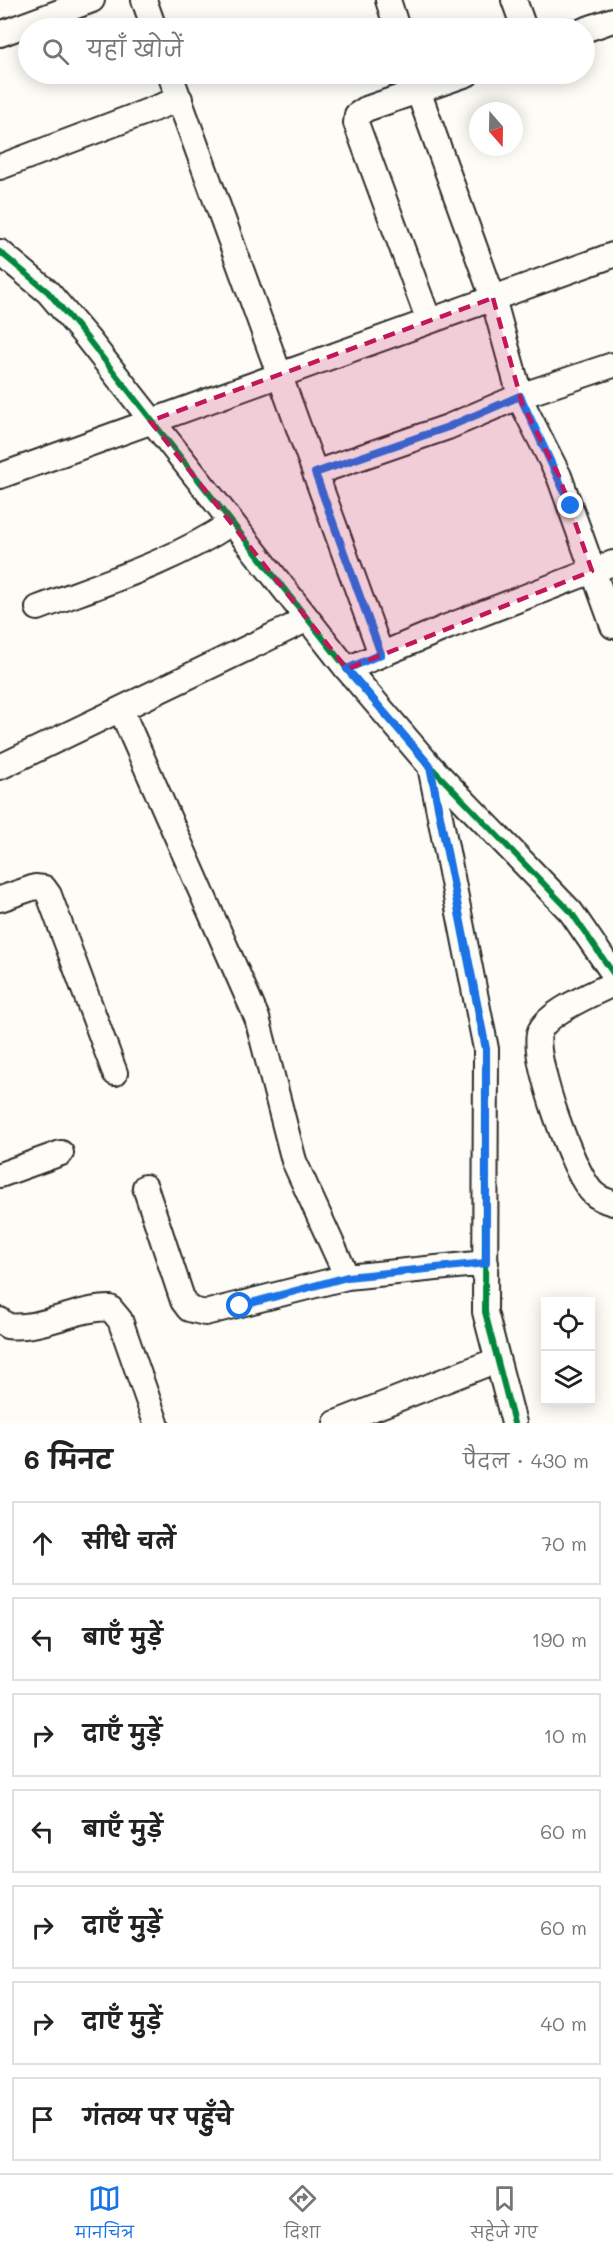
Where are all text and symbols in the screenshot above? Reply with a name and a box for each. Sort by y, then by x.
search box [18,18,595,84]
text: यहाँ खोजें [87,34,183,63]
icon: search [39,35,72,68]
north arrow [469,102,523,156]
route end [557,492,583,518]
route start [226,1292,252,1318]
map controls [541,1297,595,1405]
button: locate [541,1297,595,1351]
button: layers [541,1351,595,1405]
text: 6 मिनट [24,1442,112,1476]
text: पैदल · 430 m [463,1447,589,1473]
text: सीधे चलें [83,1526,175,1555]
icon: ahead [26,1527,59,1560]
text: 70 m [541,1530,587,1556]
text: बाएँ मुड़ें [83,1622,163,1651]
icon: left [26,1623,59,1656]
text: 190 m [532,1626,587,1652]
text: दाएँ मुड़ें [83,1718,162,1747]
icon: right [26,1719,59,1752]
text: 10 m [543,1722,587,1748]
text: बाएँ मुड़ें [83,1814,163,1843]
icon: left [26,1815,59,1848]
text: 60 m [540,1818,587,1844]
text: दाएँ मुड़ें [83,1910,162,1939]
icon: right [26,1911,59,1944]
text: 60 m [540,1914,587,1940]
text: दाएँ मुड़ें [83,2006,162,2035]
icon: right [26,2007,59,2040]
text: 40 m [541,2010,587,2036]
text: गंतव्य पर पहुँचे [83,2102,233,2131]
icon: arrive [26,2103,59,2136]
tab: मानचित्र [75,2182,134,2250]
tab: दिशा [284,2182,320,2250]
tab: सहेजे गए [470,2182,538,2250]

